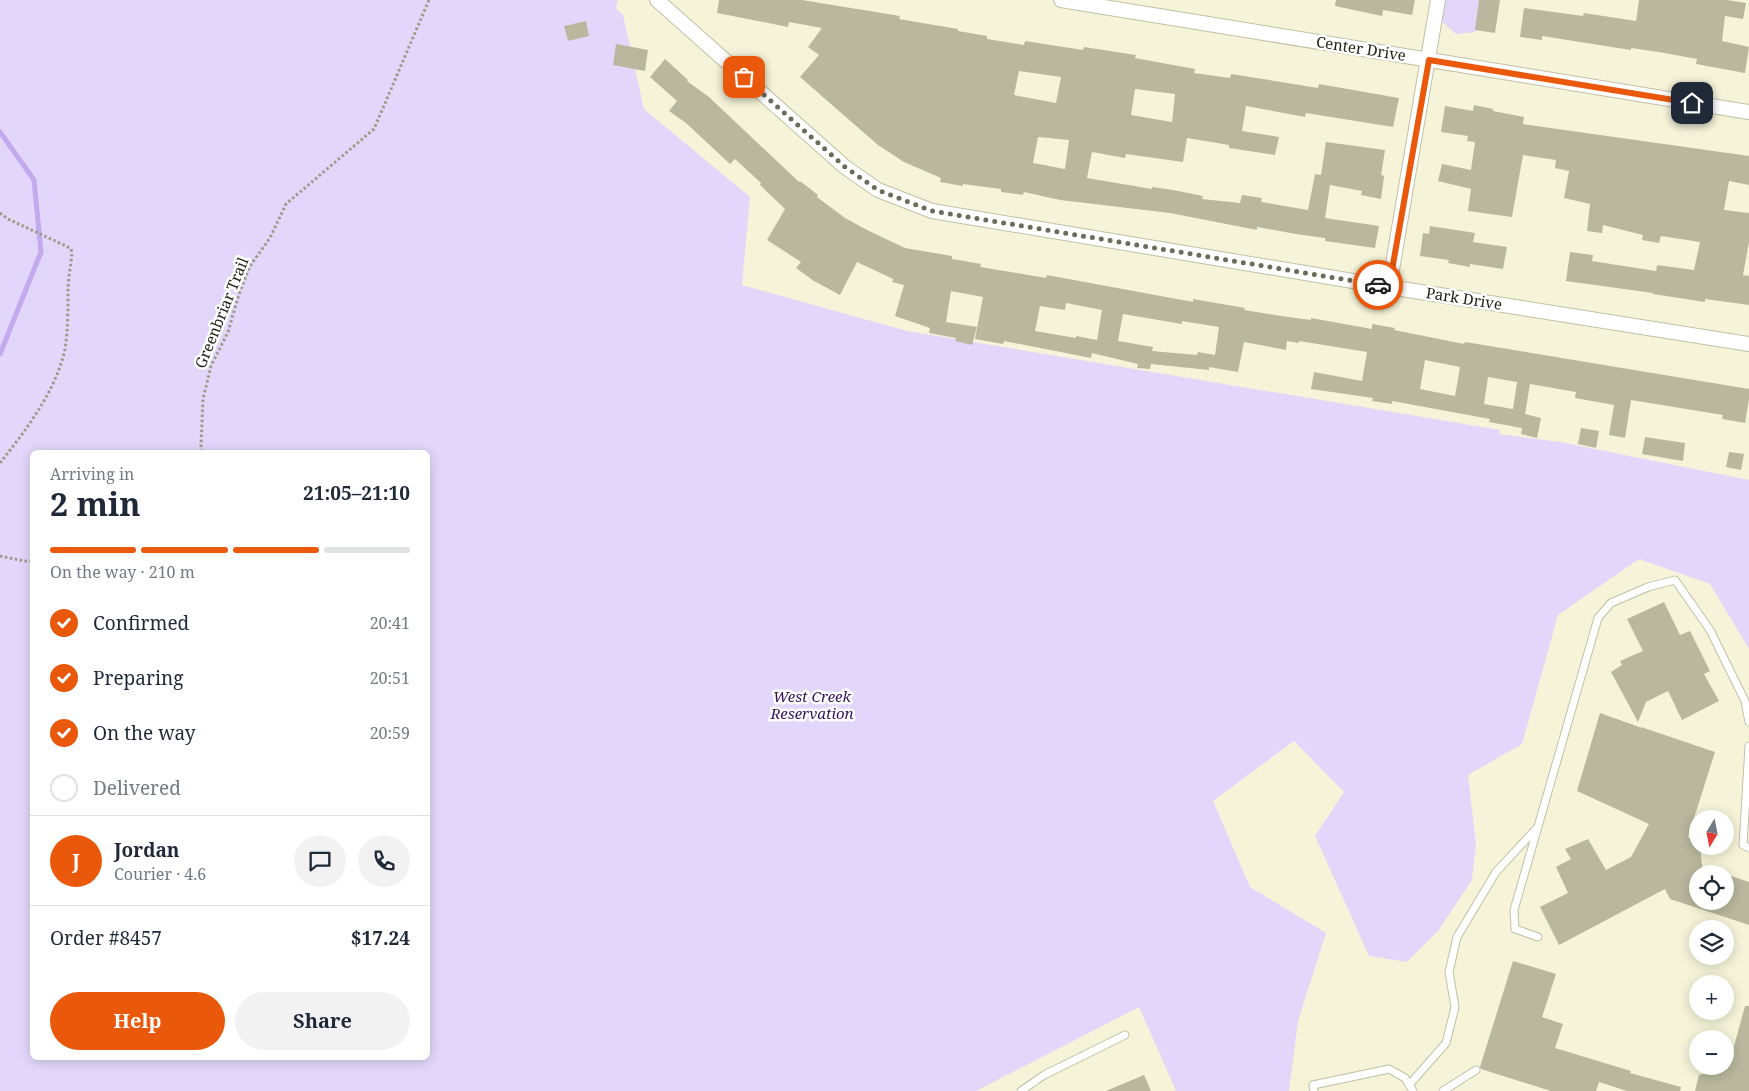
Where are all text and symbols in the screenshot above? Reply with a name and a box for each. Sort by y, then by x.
street label: Center Drive [1315,31,1407,65]
pin [723,56,765,98]
icon: bag [730,63,758,91]
pin [1671,82,1713,124]
icon: home [1678,89,1706,117]
street label: Greenbriar Trail [190,254,253,371]
courier [1353,260,1403,310]
icon: car [1364,271,1392,299]
street label: Park Drive [1425,282,1504,314]
text: Arriving in [50,463,134,485]
text: 21:05–21:10 [303,480,410,506]
text: 2 min [50,482,141,525]
text: On the way · 210 m [50,561,195,583]
icon: check [50,609,78,637]
text: Confirmed [93,610,189,636]
text: 20:41 [370,612,410,634]
icon: check [50,664,78,692]
text: Preparing [93,665,183,691]
text: 20:51 [370,667,410,689]
park label: West Creek Reservation [769,686,854,723]
icon: check [50,719,78,747]
text: On the way [93,720,196,746]
text: 20:59 [370,722,410,744]
text: Delivered [93,775,181,801]
north arrow [1689,810,1734,855]
map controls [1689,810,1734,1075]
button: chat [294,835,346,887]
button: phone [358,835,410,887]
text: Jordan [114,837,180,863]
text: J [72,848,80,874]
text: Courier · 4.6 [114,863,206,885]
button: locate [1689,865,1734,910]
button: layers [1689,920,1734,965]
text: Order #8457 [50,925,162,951]
text: $17.24 [351,925,410,951]
button: + [1689,975,1734,1020]
button: Help [50,992,225,1050]
button: Share [235,992,410,1050]
button: − [1689,1030,1734,1075]

